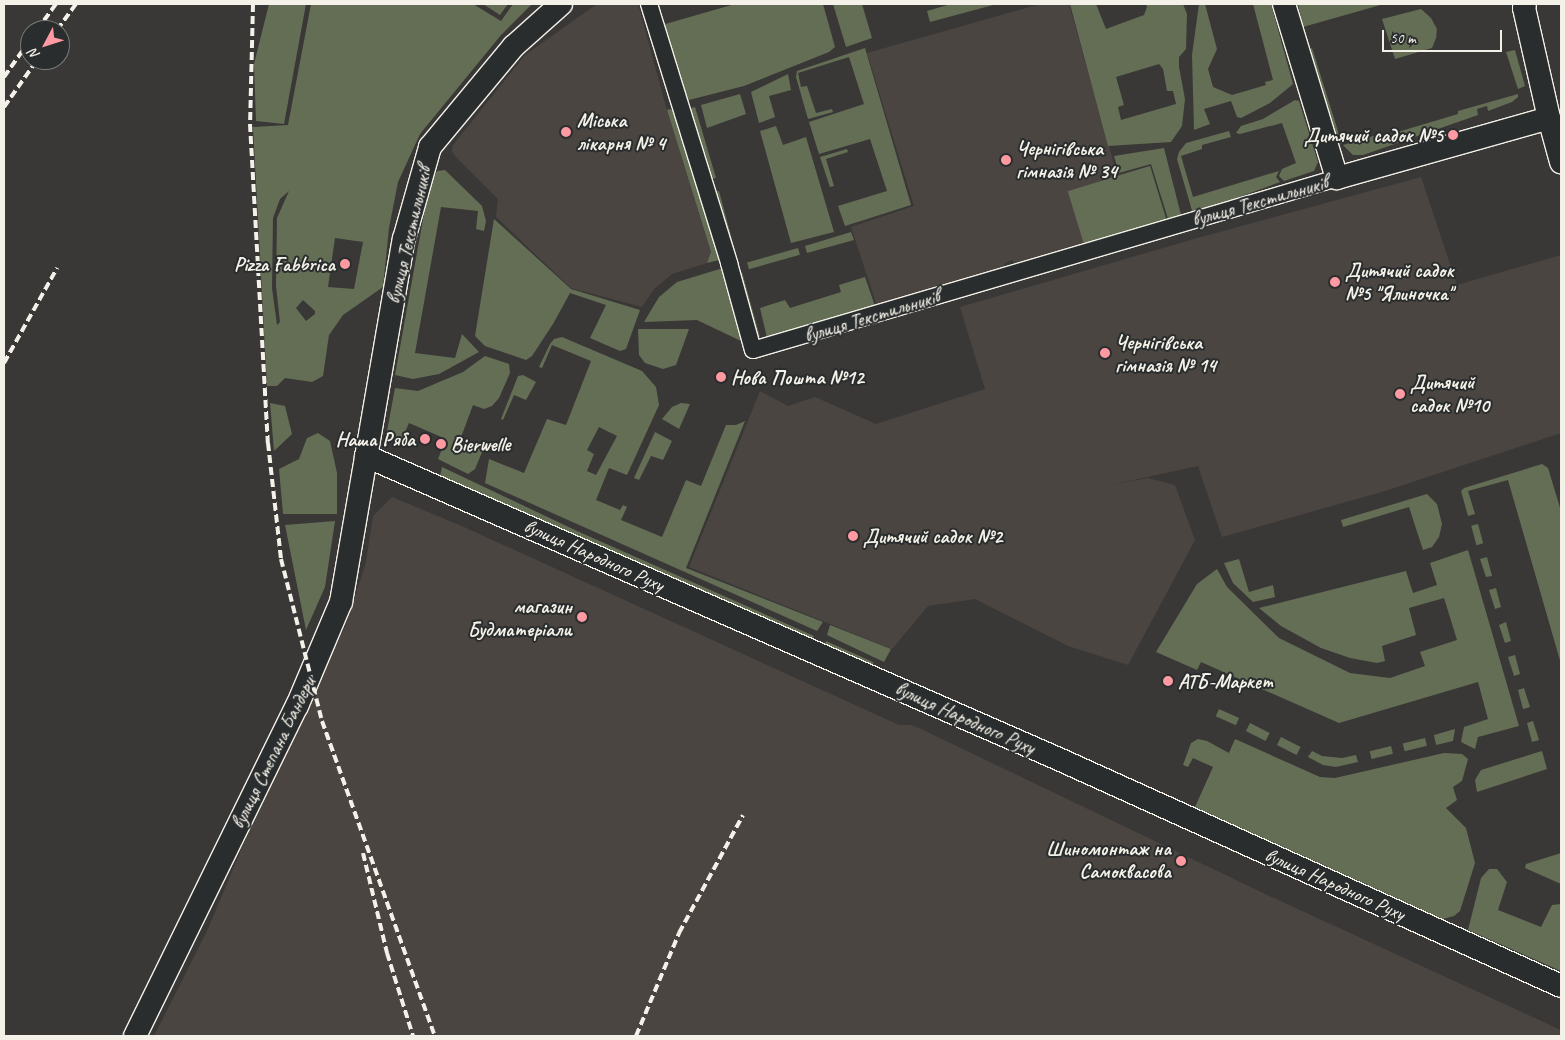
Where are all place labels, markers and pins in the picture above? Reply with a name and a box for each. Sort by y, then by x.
place label: Міська лікарня № 4 [577,108,665,155]
place label: Дитячий садок №5 [1304,123,1443,147]
marker: Міська лікарня № 4 [559,125,573,139]
marker: Дитячий садок №5 [1447,129,1459,141]
place label: Чернігівська гімназія № 34 [1016,136,1117,183]
marker: Чернігівська гімназія № 34 [1000,154,1012,166]
place label: Pizza Fabbrica [234,252,335,276]
marker: Pizza Fabbrica [339,258,351,270]
place label: Дитячий садок №5 "Ялиночка" [1345,258,1454,305]
marker: Дитячий садок №5 "Ялиночка" [1329,276,1341,288]
place label: Чернігівська гімназія № 14 [1115,330,1216,377]
marker: Чернігівська гімназія № 14 [1099,347,1111,359]
place label: Нова Пошта №12 [731,365,862,389]
place label: Дитячий садок №10 [1410,370,1489,417]
marker: Нова Пошта №12 [715,371,727,383]
marker: Дитячий садок №10 [1394,388,1406,400]
place label: Наша Ряба [337,427,415,451]
place label: Bierwelle [451,432,510,456]
marker: Наша Ряба [419,433,431,445]
marker: Bierwelle [435,438,447,450]
place label: Дитячий садок №2 [863,524,1002,548]
marker: Дитячий садок №2 [847,530,859,542]
place label: магазин Будматеріали [468,594,572,641]
marker: магазин Будматеріали [576,611,588,623]
place label: АТБ-Маркет [1178,669,1273,693]
marker: АТБ-Маркет [1162,675,1174,687]
place label: Шиномонтаж на Самоквасова [1047,837,1171,884]
marker: Шиномонтаж на Самоквасова [1175,855,1187,867]

